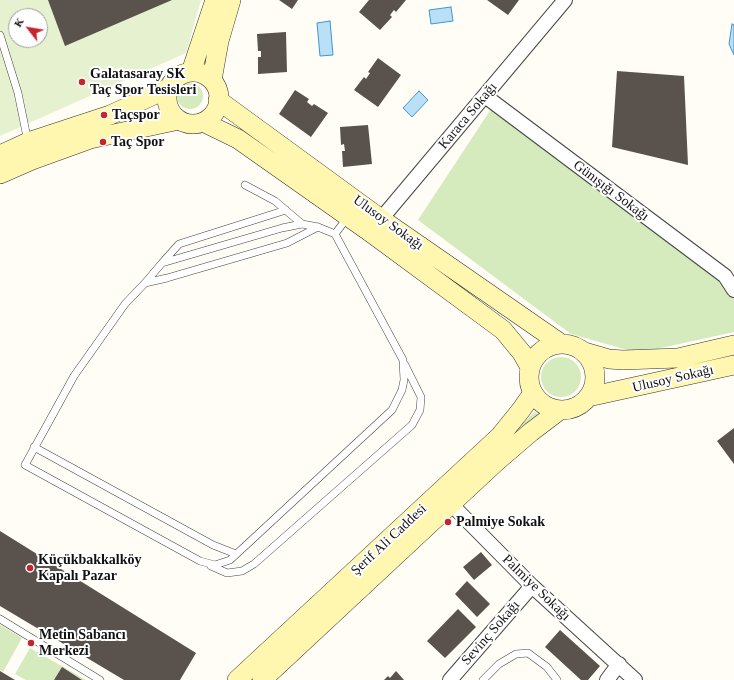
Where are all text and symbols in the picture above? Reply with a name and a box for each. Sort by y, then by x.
north arrow [8,8,48,48]
text: K [11,16,26,29]
place label: Galatasaray SK Taç Spor Tesisleri [90,66,196,98]
marker: Galatasaray SK Taç Spor Tesisleri [77,77,87,87]
street label: Karaca Sokağı [435,79,501,153]
place label: Taçspor [112,107,160,123]
marker: Taçspor [99,110,109,120]
place label: Taç Spor [111,134,165,150]
marker: Taç Spor [98,137,108,147]
street label: Günışığı Sokağı [570,157,652,225]
street label: Ulusoy Sokağı [350,192,426,254]
street label: Ulusoy Sokağı [631,361,715,397]
street label: Şerif Ali Caddesi [348,501,430,579]
place label: Palmiye Sokak [456,514,545,530]
marker: Palmiye Sokak [443,517,453,527]
street label: Palmiye Sokağı [498,551,574,625]
place label: Küçükbakkalköy Kapalı Pazar [38,552,141,584]
marker: Küçükbakkalköy Kapalı Pazar [25,563,35,573]
street label: Sevinç Sokağı [458,597,524,669]
place label: Metin Sabancı Merkezi [39,627,126,660]
marker: Metin Sabancı Merkezi [26,638,36,648]

